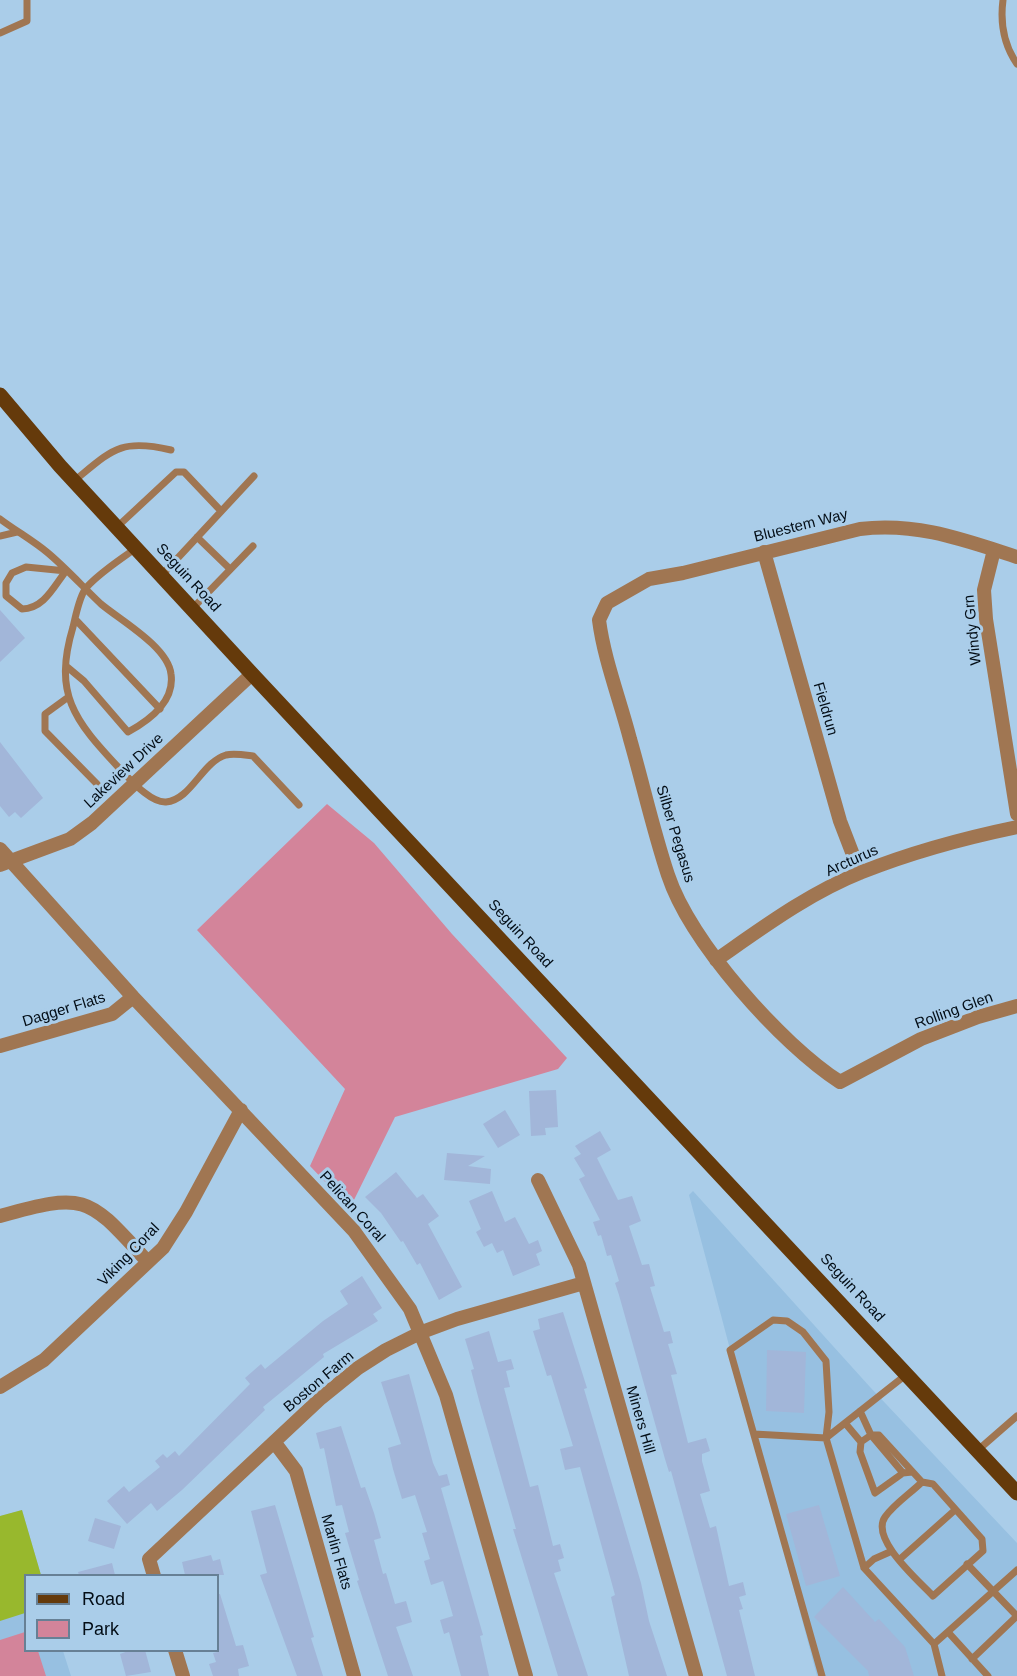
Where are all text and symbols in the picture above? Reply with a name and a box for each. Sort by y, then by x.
street label: Bluestem Way [752,506,850,546]
street label: Seguin Road [152,540,224,616]
street label: Windy Grn [960,594,986,666]
street label: Fieldrun [809,680,841,738]
street label: Lakeview Drive [81,730,167,812]
street label: Silber Pegasus [652,783,698,885]
street label: Arcturus [823,841,881,881]
street label: Seguin Road [484,896,556,972]
street label: Dagger Flats [20,989,108,1031]
street label: Rolling Glen [913,989,995,1033]
street label: Pelican Coral [315,1168,389,1246]
street label: Viking Coral [95,1220,163,1290]
street label: Seguin Road [816,1250,888,1326]
street label: Boston Farm [280,1348,358,1416]
street label: Miners Hill [622,1384,658,1456]
street label: Marlin Flats [317,1512,355,1592]
legend [24,1574,219,1652]
text: Road [82,1589,125,1609]
text: Park [82,1619,119,1639]

